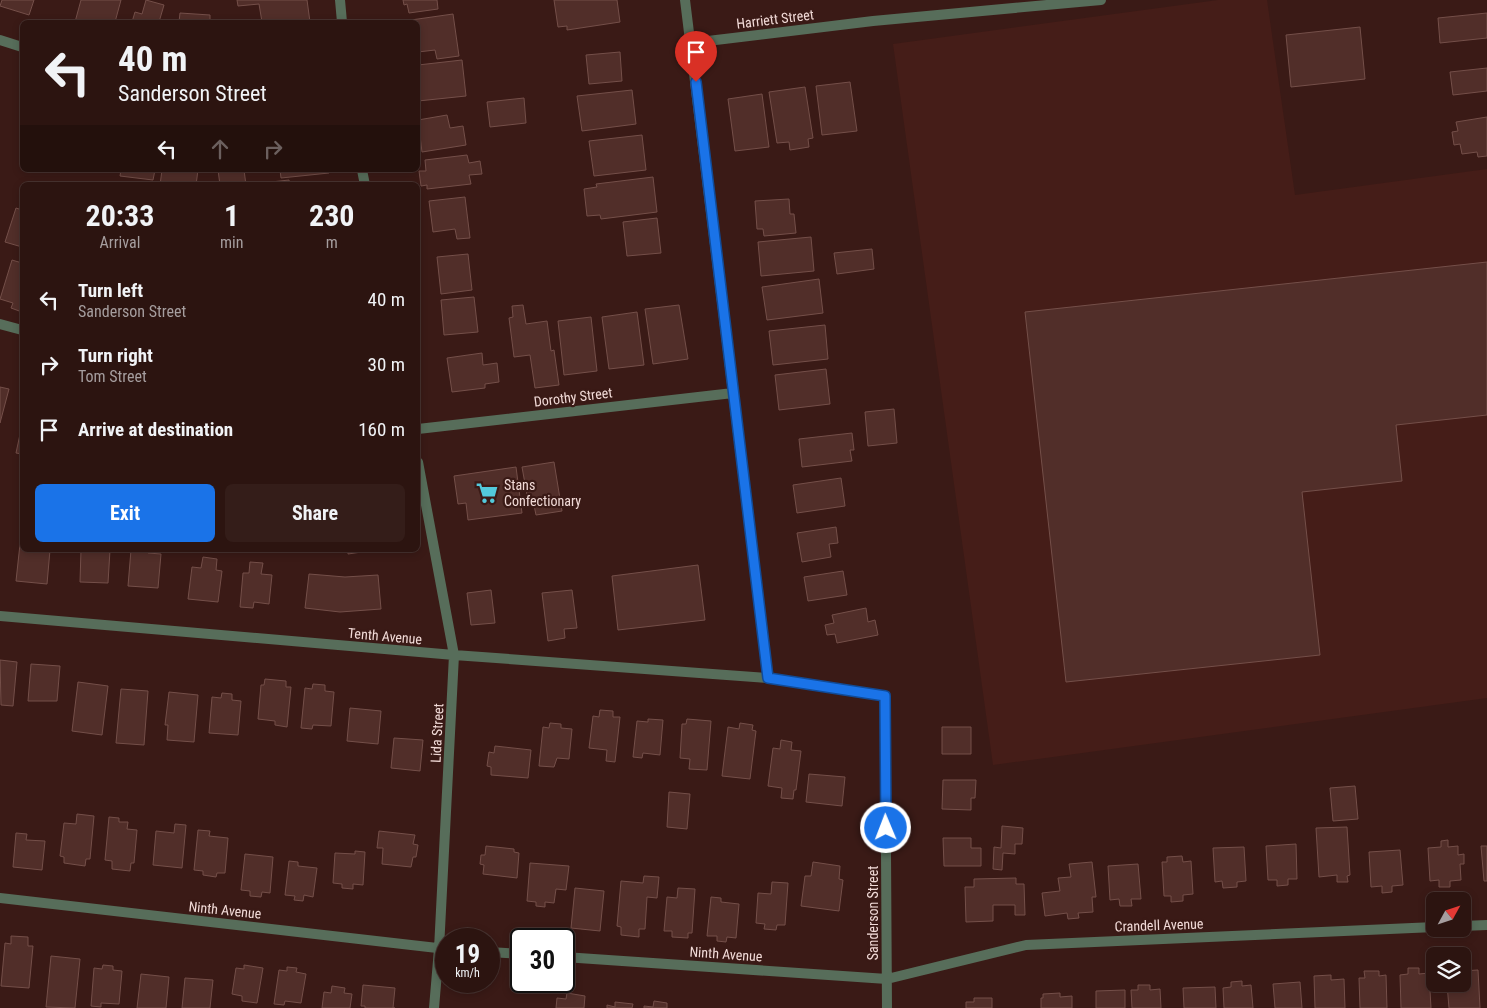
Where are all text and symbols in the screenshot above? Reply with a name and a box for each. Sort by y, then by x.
street label: Harriett Street [735,6,815,32]
pin [675,31,717,82]
icon: arrive [682,38,710,66]
text: 40 m [118,39,187,80]
icon: left [35,40,100,105]
text: Sanderson Street [118,81,267,106]
icon: left [153,135,181,163]
icon: ahead [206,135,234,163]
icon: right [259,135,287,163]
text: 20:33 [86,198,154,233]
text: 1 [224,198,239,233]
text: 230 [309,198,354,233]
text: Arrival [100,233,140,252]
text: min [220,233,243,252]
text: m [326,233,338,252]
text: Turn left [78,279,143,302]
icon: left [35,286,63,314]
text: 40 m [368,288,405,311]
text: Sanderson Street [78,302,186,321]
text: Turn right [78,344,153,367]
icon: right [35,351,63,379]
text: 30 m [368,353,405,376]
text: Tom Street [78,367,147,386]
street label: Dorothy Street [533,384,613,410]
icon: arrive [35,416,63,444]
text: Arrive at destination [78,418,233,441]
text: 160 m [358,418,405,441]
place label: Stans Confectionary [504,477,581,509]
supermarket icon: Stans Confectionary [474,480,500,506]
button: Exit [35,484,215,542]
button: Share [225,484,405,542]
street label: Tenth Avenue [347,625,423,647]
street label: Lida Street [427,703,447,763]
position arrow [859,801,911,853]
street label: Sanderson Street [865,866,881,960]
north arrow [1426,892,1471,938]
map controls [1426,892,1471,992]
street label: Ninth Avenue [188,898,263,922]
street label: Crandell Avenue [1114,915,1204,935]
speed limit sign: 30 [510,928,575,993]
text: 19 [455,940,480,969]
street label: Ninth Avenue [689,943,763,965]
button: layers [1426,947,1471,992]
text: km/h [455,966,480,980]

